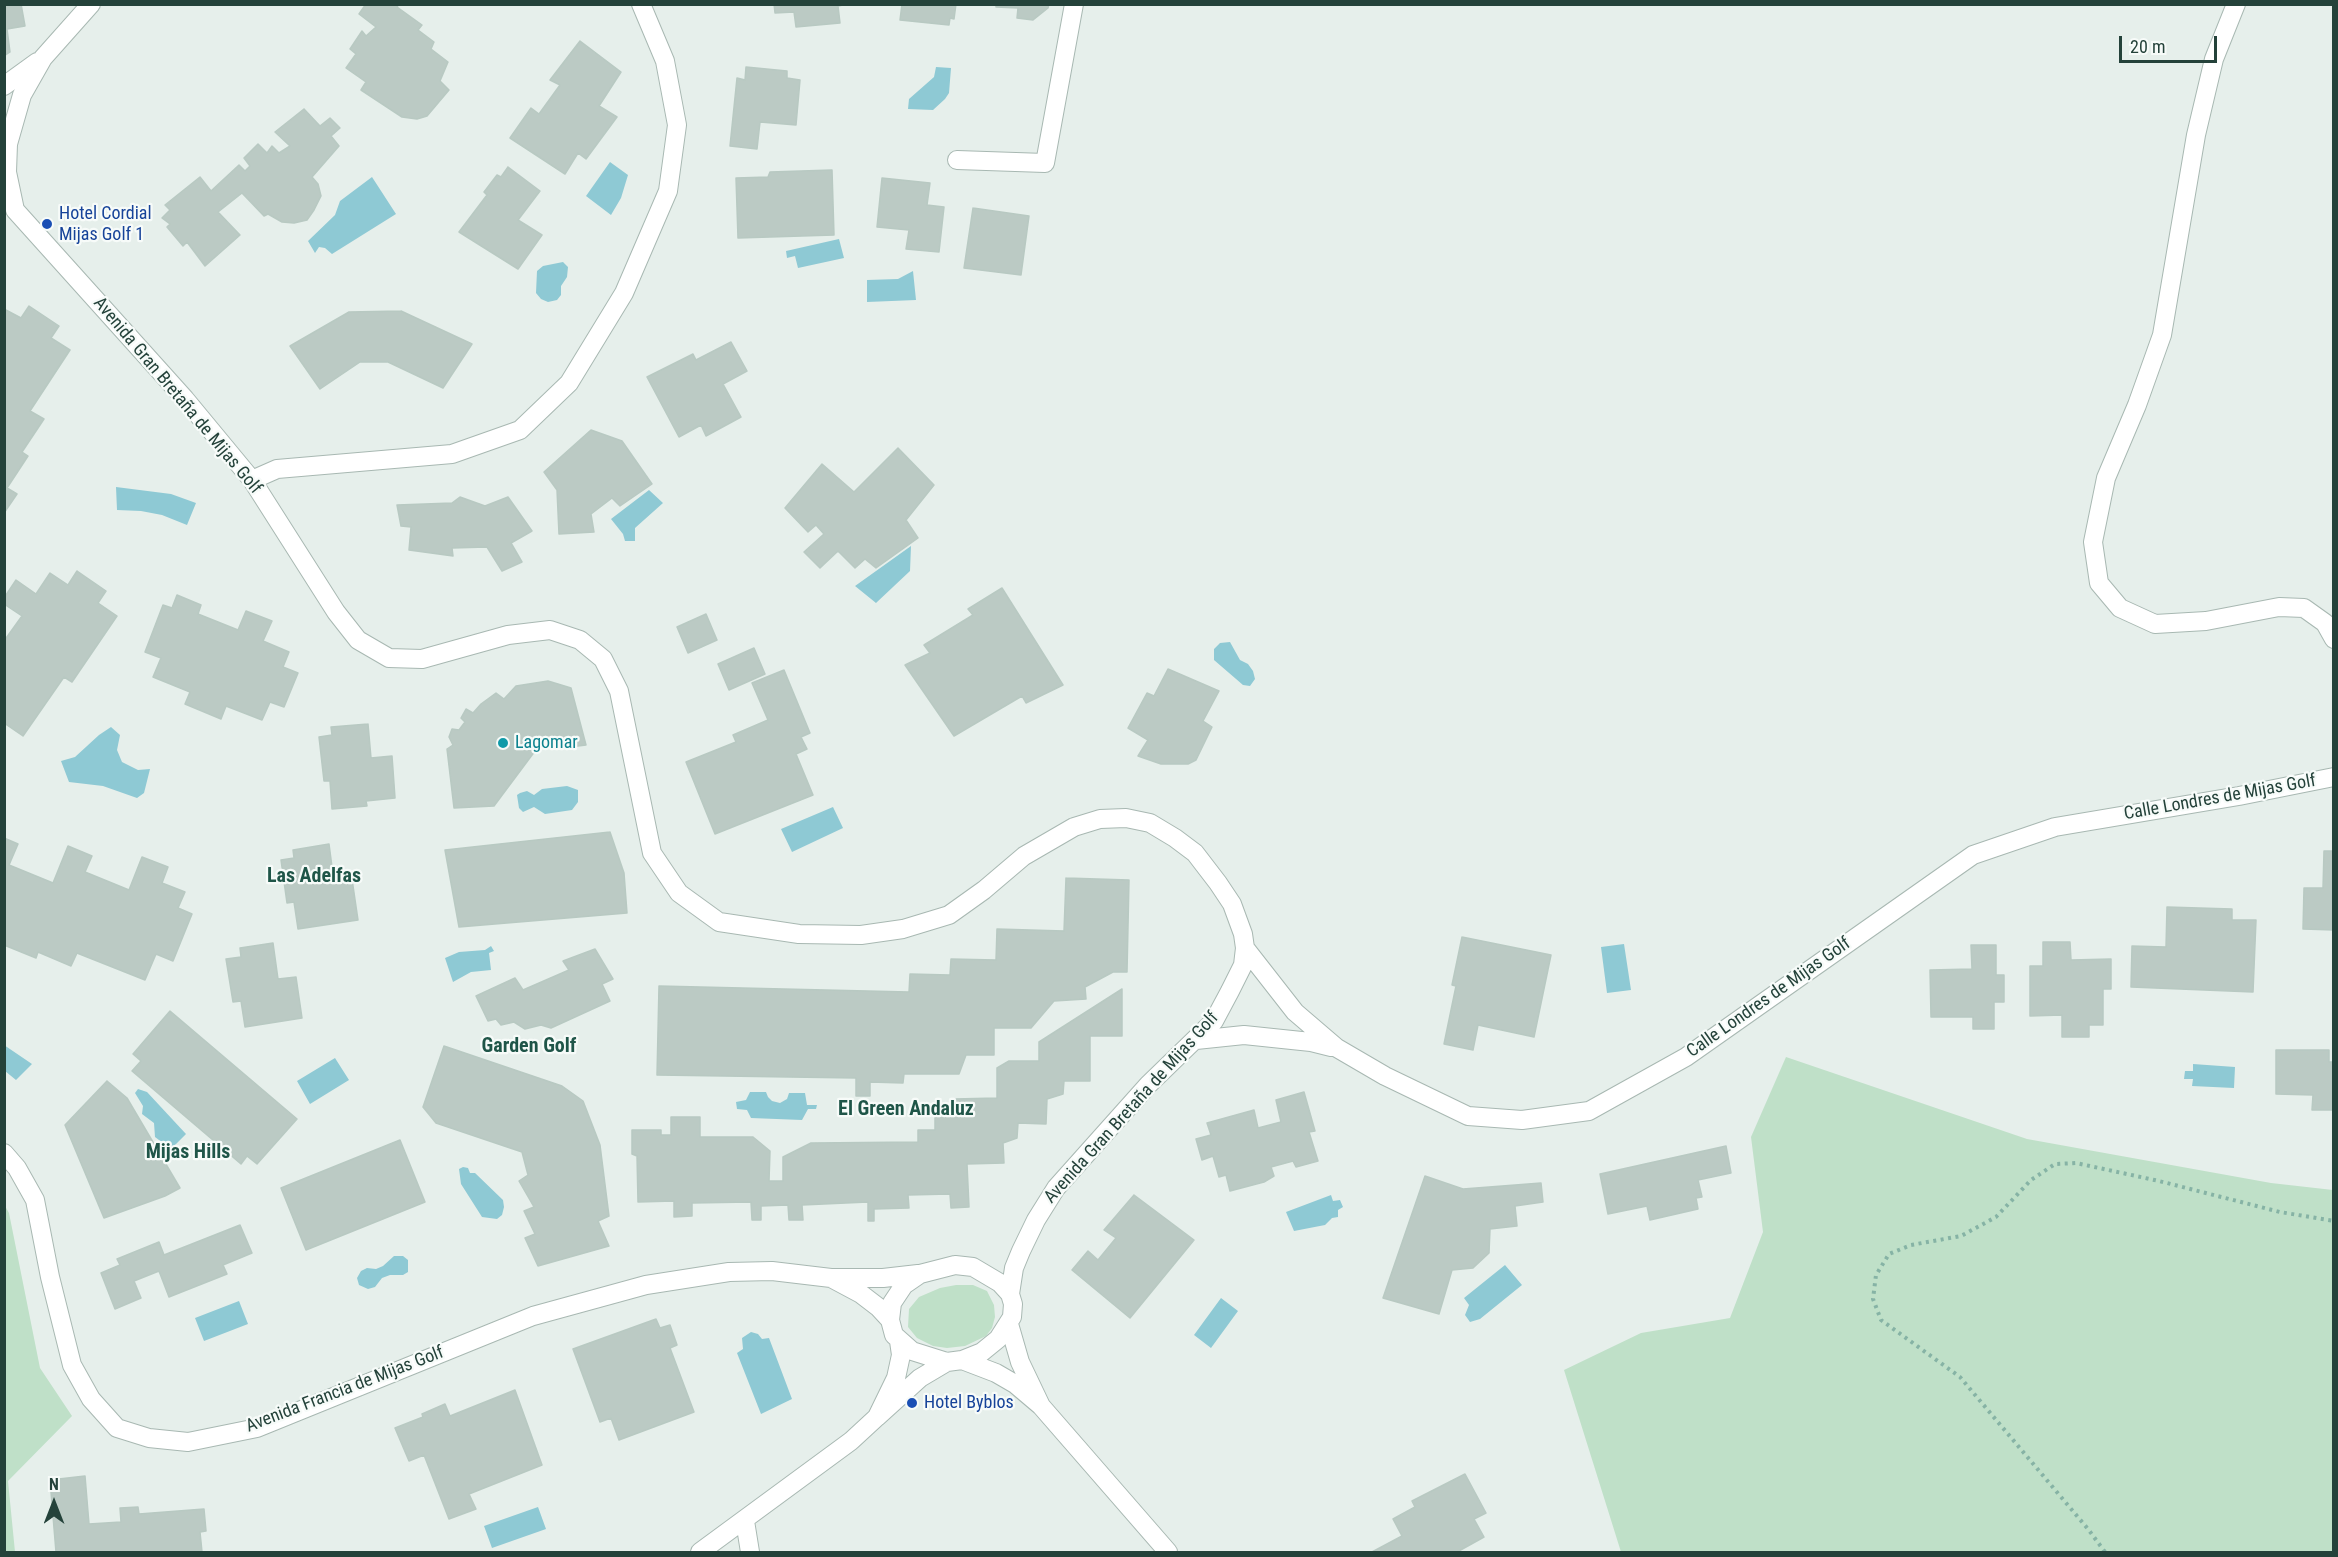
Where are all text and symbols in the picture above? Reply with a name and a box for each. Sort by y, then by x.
scale bar [2122,24,2220,62]
text: 20 m [2130,36,2165,57]
place label: Hotel Cordial Mijas Golf 1 [59,203,152,246]
marker: Hotel Cordial Mijas Golf 1 [40,217,54,231]
street label: Avenida Gran Bretaña de Mijas Golf [88,293,266,499]
place label: Lagomar [515,732,578,754]
marker: Lagomar [496,736,510,750]
street label: Calle Londres de Mijas Golf [2122,770,2318,826]
district label: Las Adelfas [267,865,361,889]
street label: Calle Londres de Mijas Golf [1683,933,1855,1063]
street label: Avenida Gran Bretaña de Mijas Golf [1040,1008,1224,1208]
district label: Garden Golf [482,1035,576,1059]
district label: El Green Andaluz [838,1098,974,1122]
district label: Mijas Hills [146,1141,230,1165]
street label: Avenida Francia de Mijas Golf [243,1342,447,1438]
place label: Hotel Byblos [924,1392,1014,1414]
marker: Hotel Byblos [905,1396,919,1410]
north arrow [24,1473,84,1533]
text: N [49,1475,59,1494]

